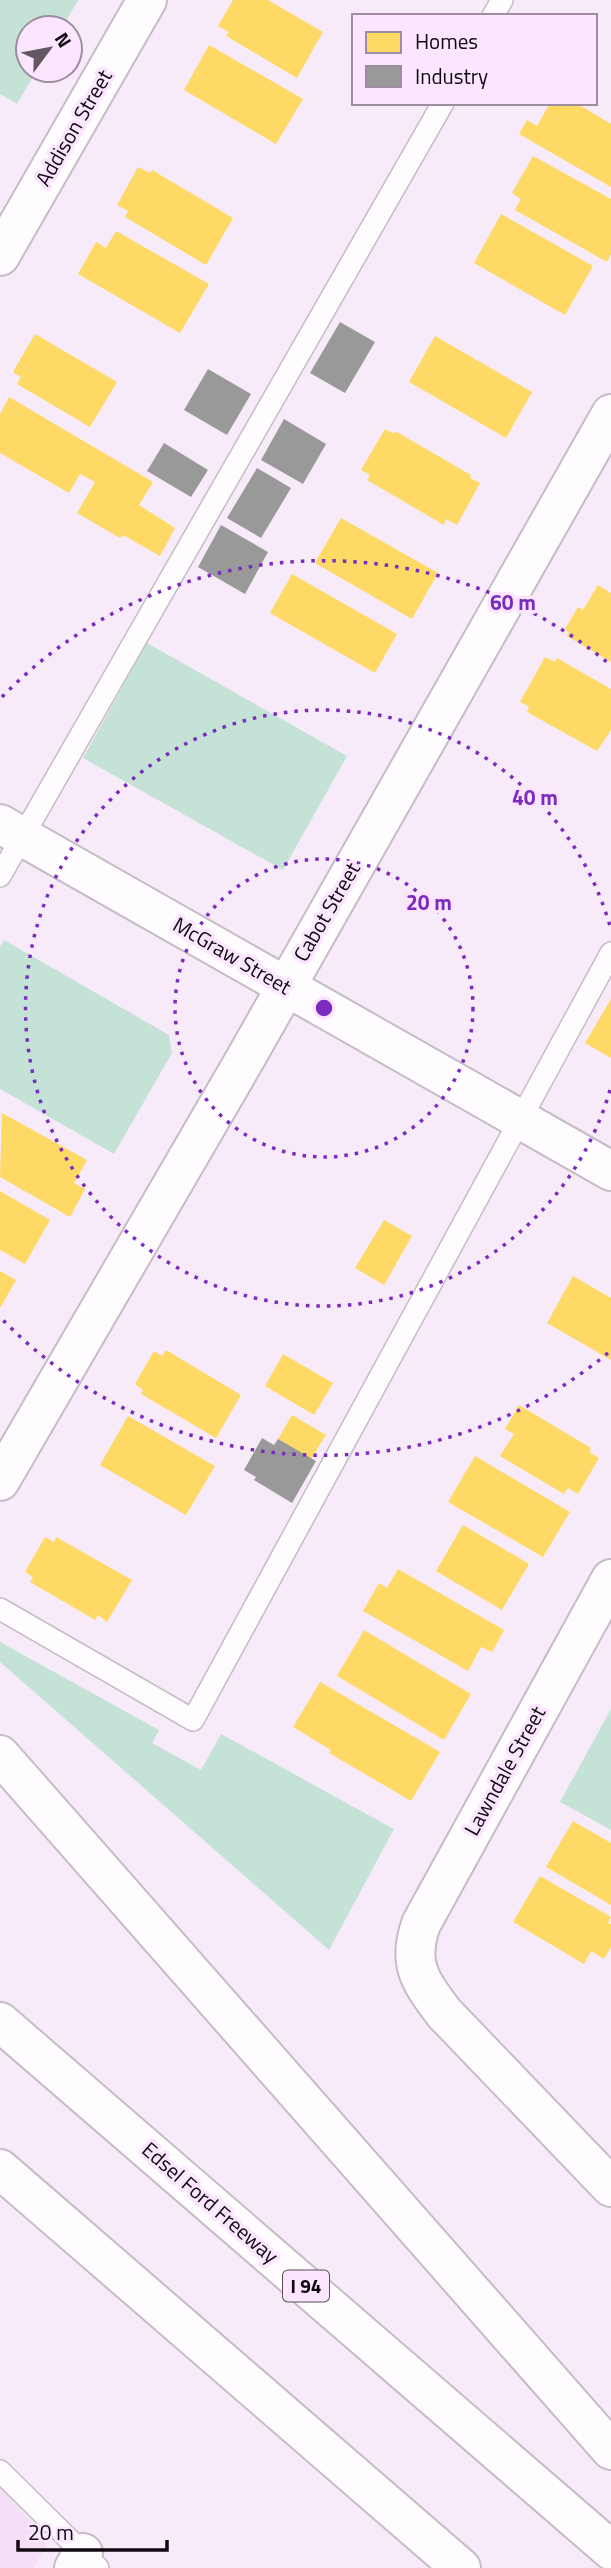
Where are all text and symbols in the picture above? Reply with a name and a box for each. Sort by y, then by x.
north arrow [14,14,84,84]
legend [352,14,597,105]
text: Homes [415,25,478,57]
text: N [48,26,80,53]
text: Industry [415,60,488,92]
street label: Addison Street [27,63,120,192]
text: 60 m [490,586,536,618]
text: 40 m [512,781,558,813]
street label: Cabot Street [285,855,368,967]
text: 20 m [406,886,452,918]
street label: McGraw Street [167,908,298,1002]
centre of rings [312,996,336,1020]
street label: Lawndale Street [455,1699,553,1841]
street label: Edsel Ford Freeway [135,2134,286,2271]
road number: I 94 [283,2270,329,2302]
scale bar [18,2508,166,2552]
text: 20 m [28,2516,74,2548]

